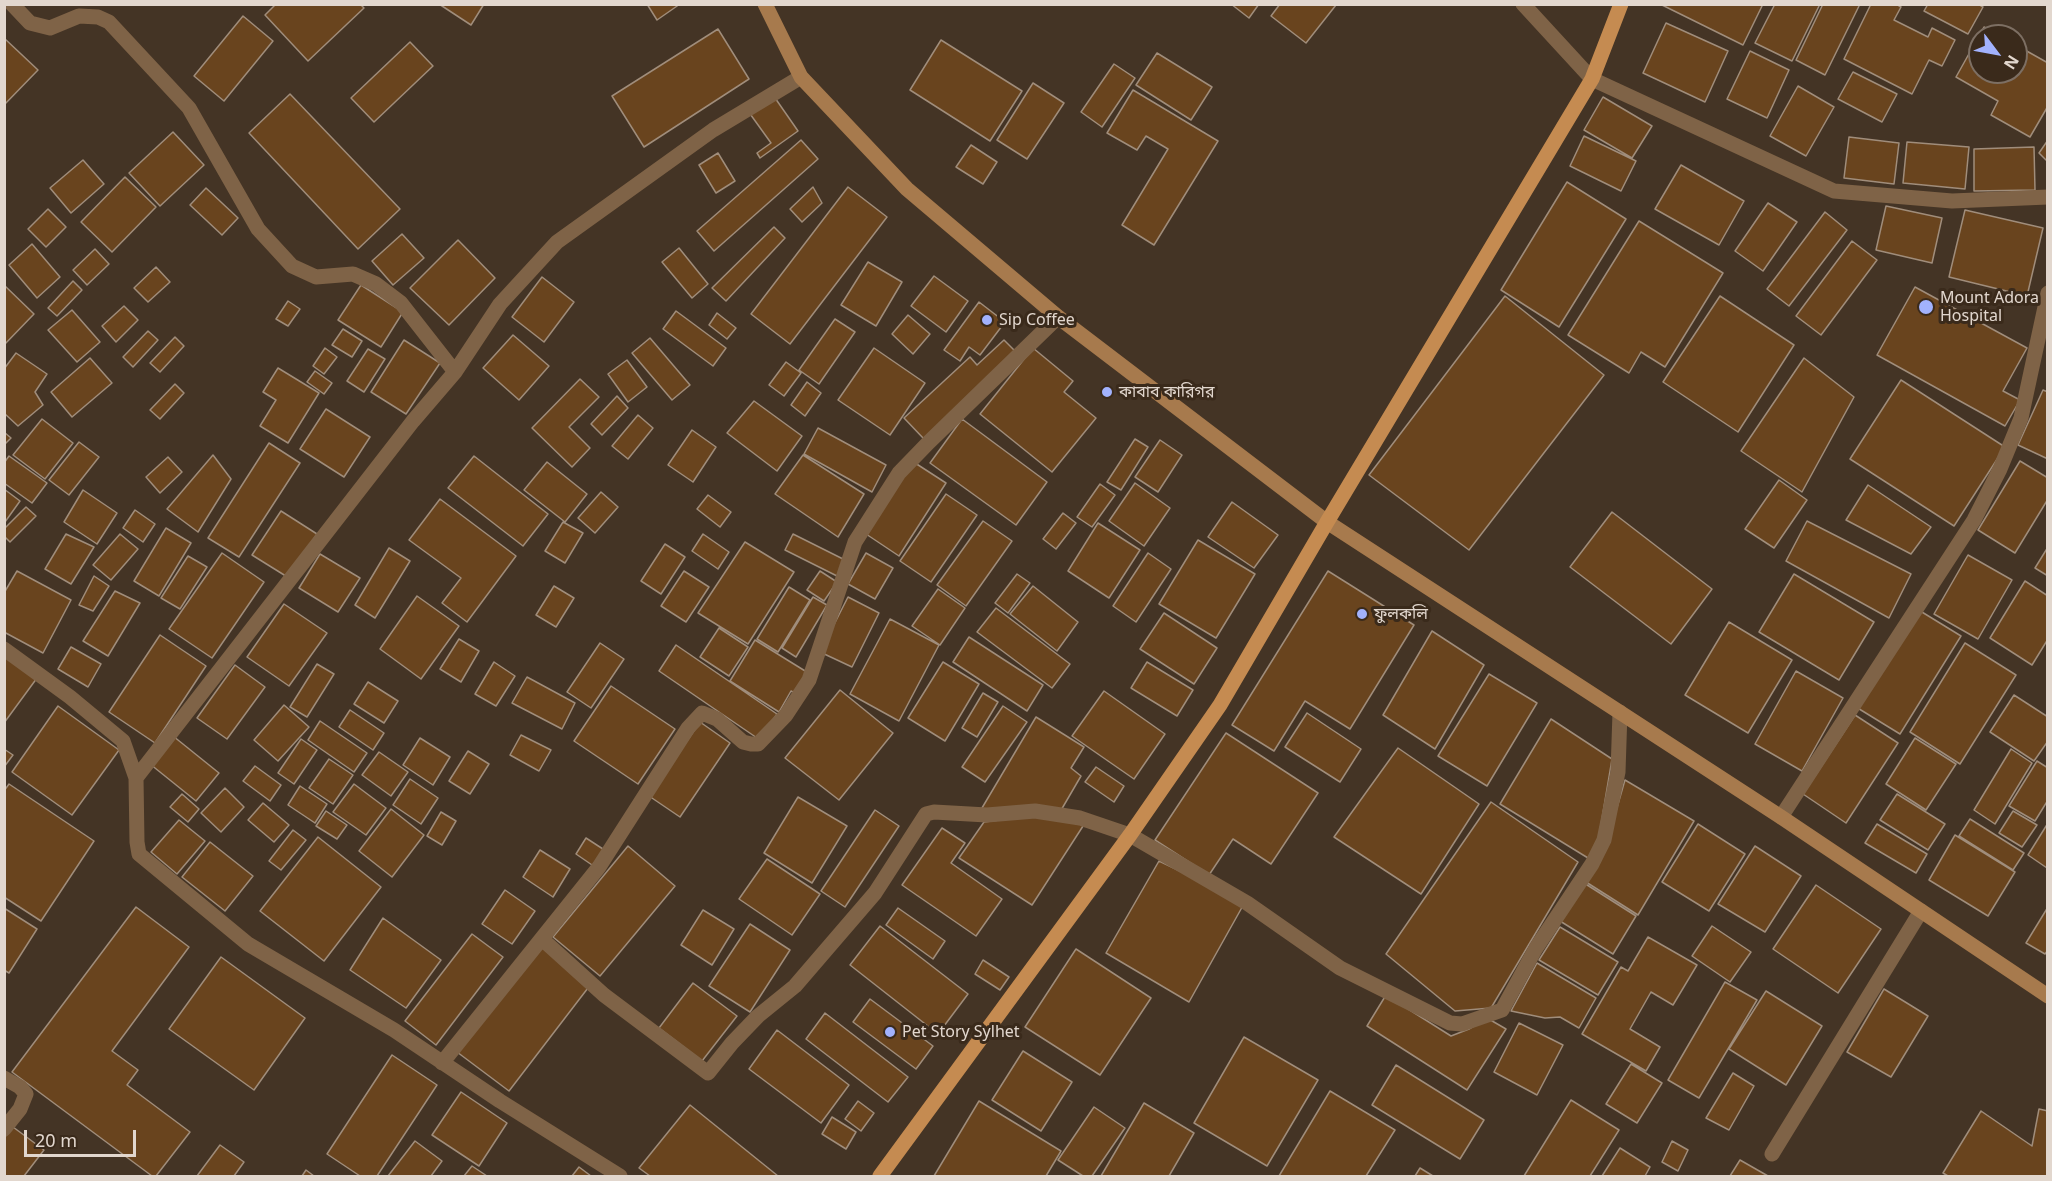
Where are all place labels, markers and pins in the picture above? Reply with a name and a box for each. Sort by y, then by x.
place label: Mount Adora Hospital [1940,288,2039,326]
marker: Mount Adora Hospital [1917,298,1935,316]
place label: Sip Coffee [999,310,1075,330]
marker: Sip Coffee [980,313,994,327]
place label: কাবাব কারিগর [1119,382,1214,402]
marker: কাবাব কারিগর [1100,385,1114,399]
place label: ফুলকলি [1374,604,1428,624]
marker: ফুলকলি [1355,607,1369,621]
place label: Pet Story Sylhet [902,1022,1020,1042]
marker: Pet Story Sylhet [883,1025,897,1039]

